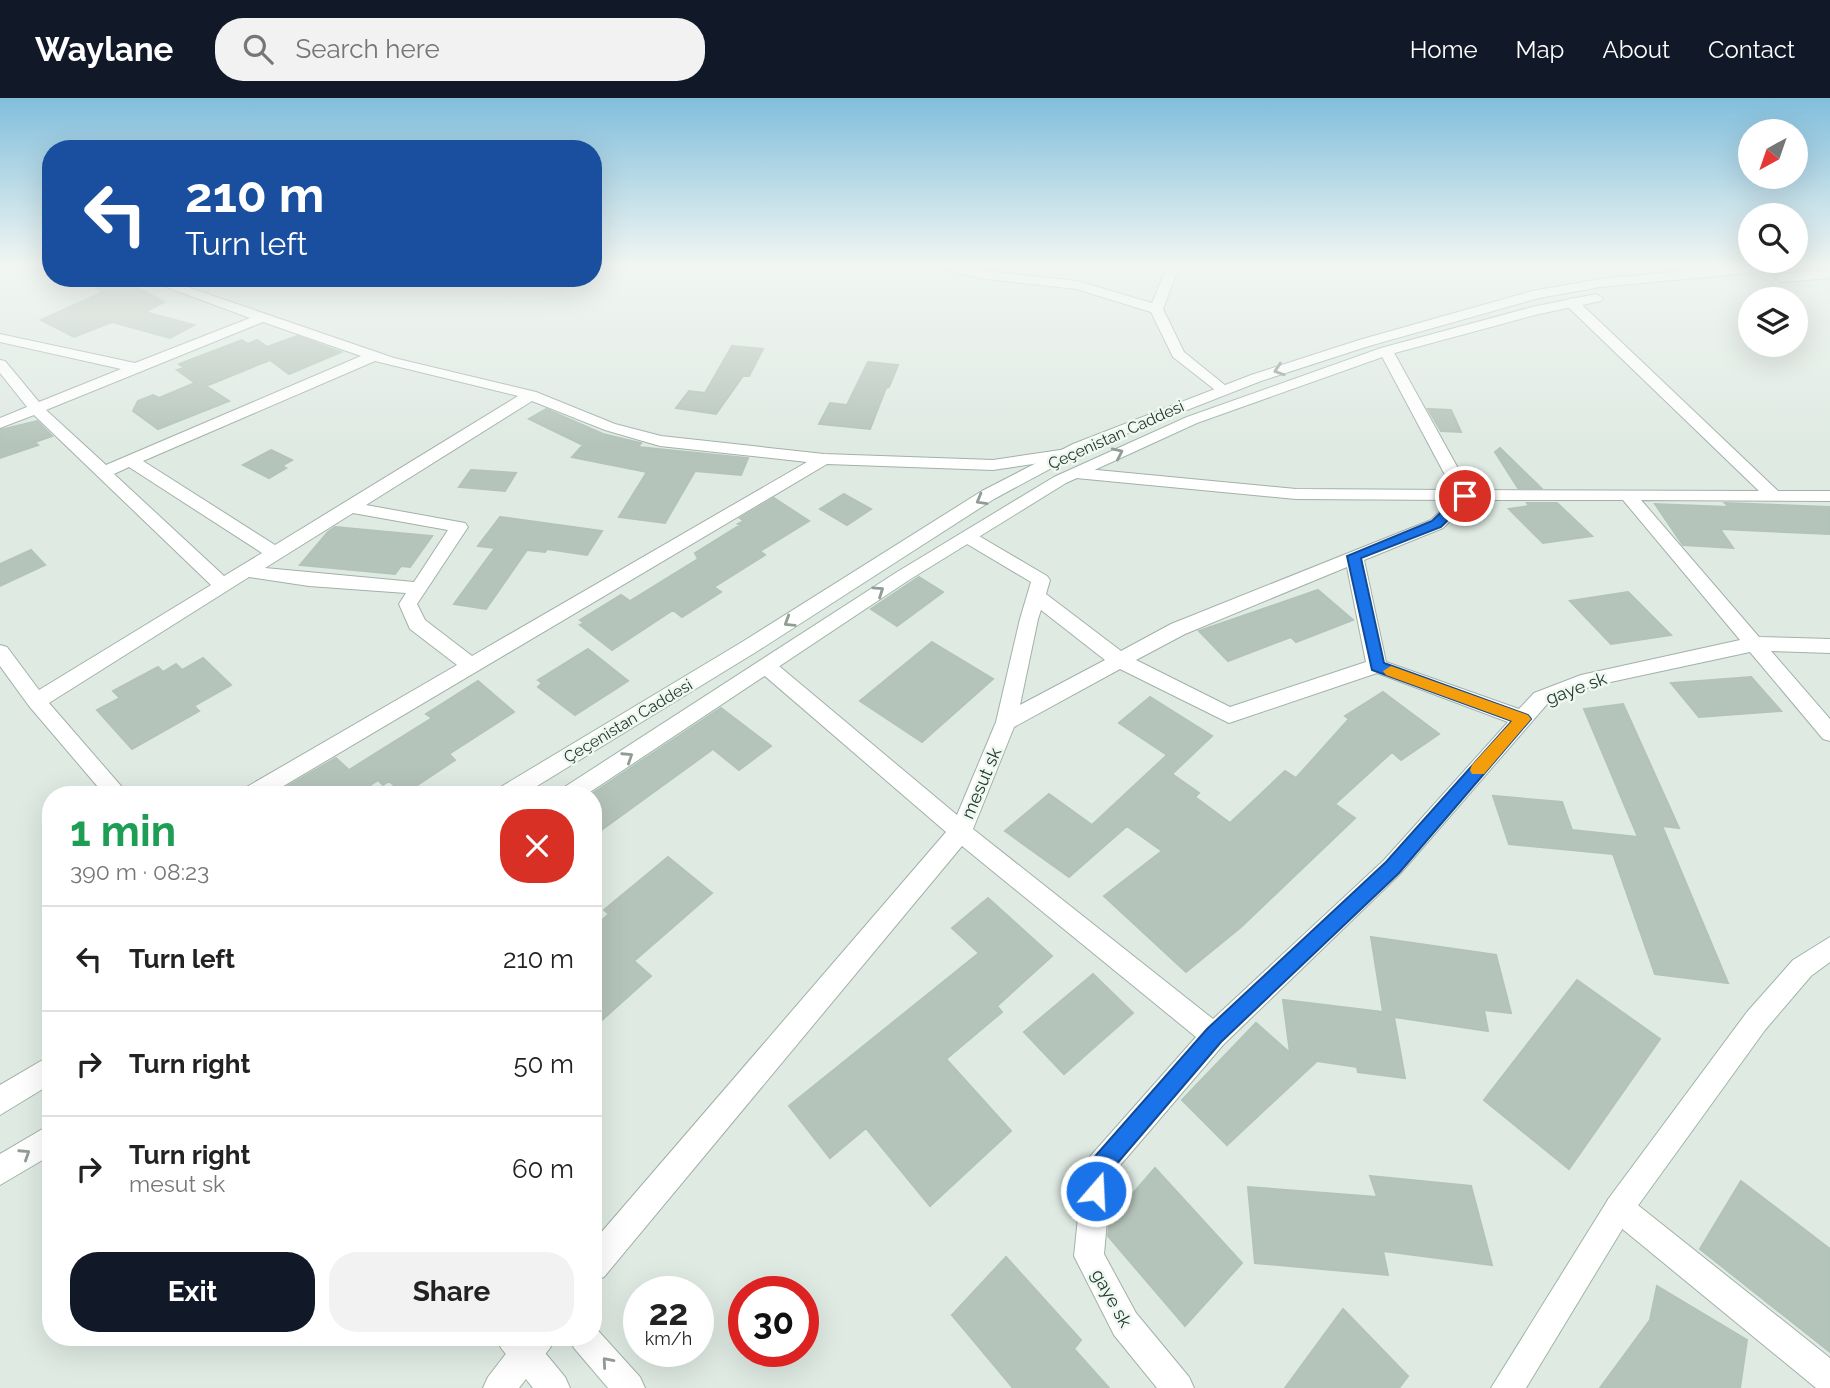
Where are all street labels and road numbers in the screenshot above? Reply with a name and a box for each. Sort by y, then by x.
street label: Çeçenistan Caddesi [1045,396,1187,474]
street label: gaye sk [1543,667,1610,709]
street label: Çeçenistan Caddesi [560,675,696,767]
street label: mesut sk [957,744,1006,822]
street label: gaye sk [1087,1265,1137,1331]

